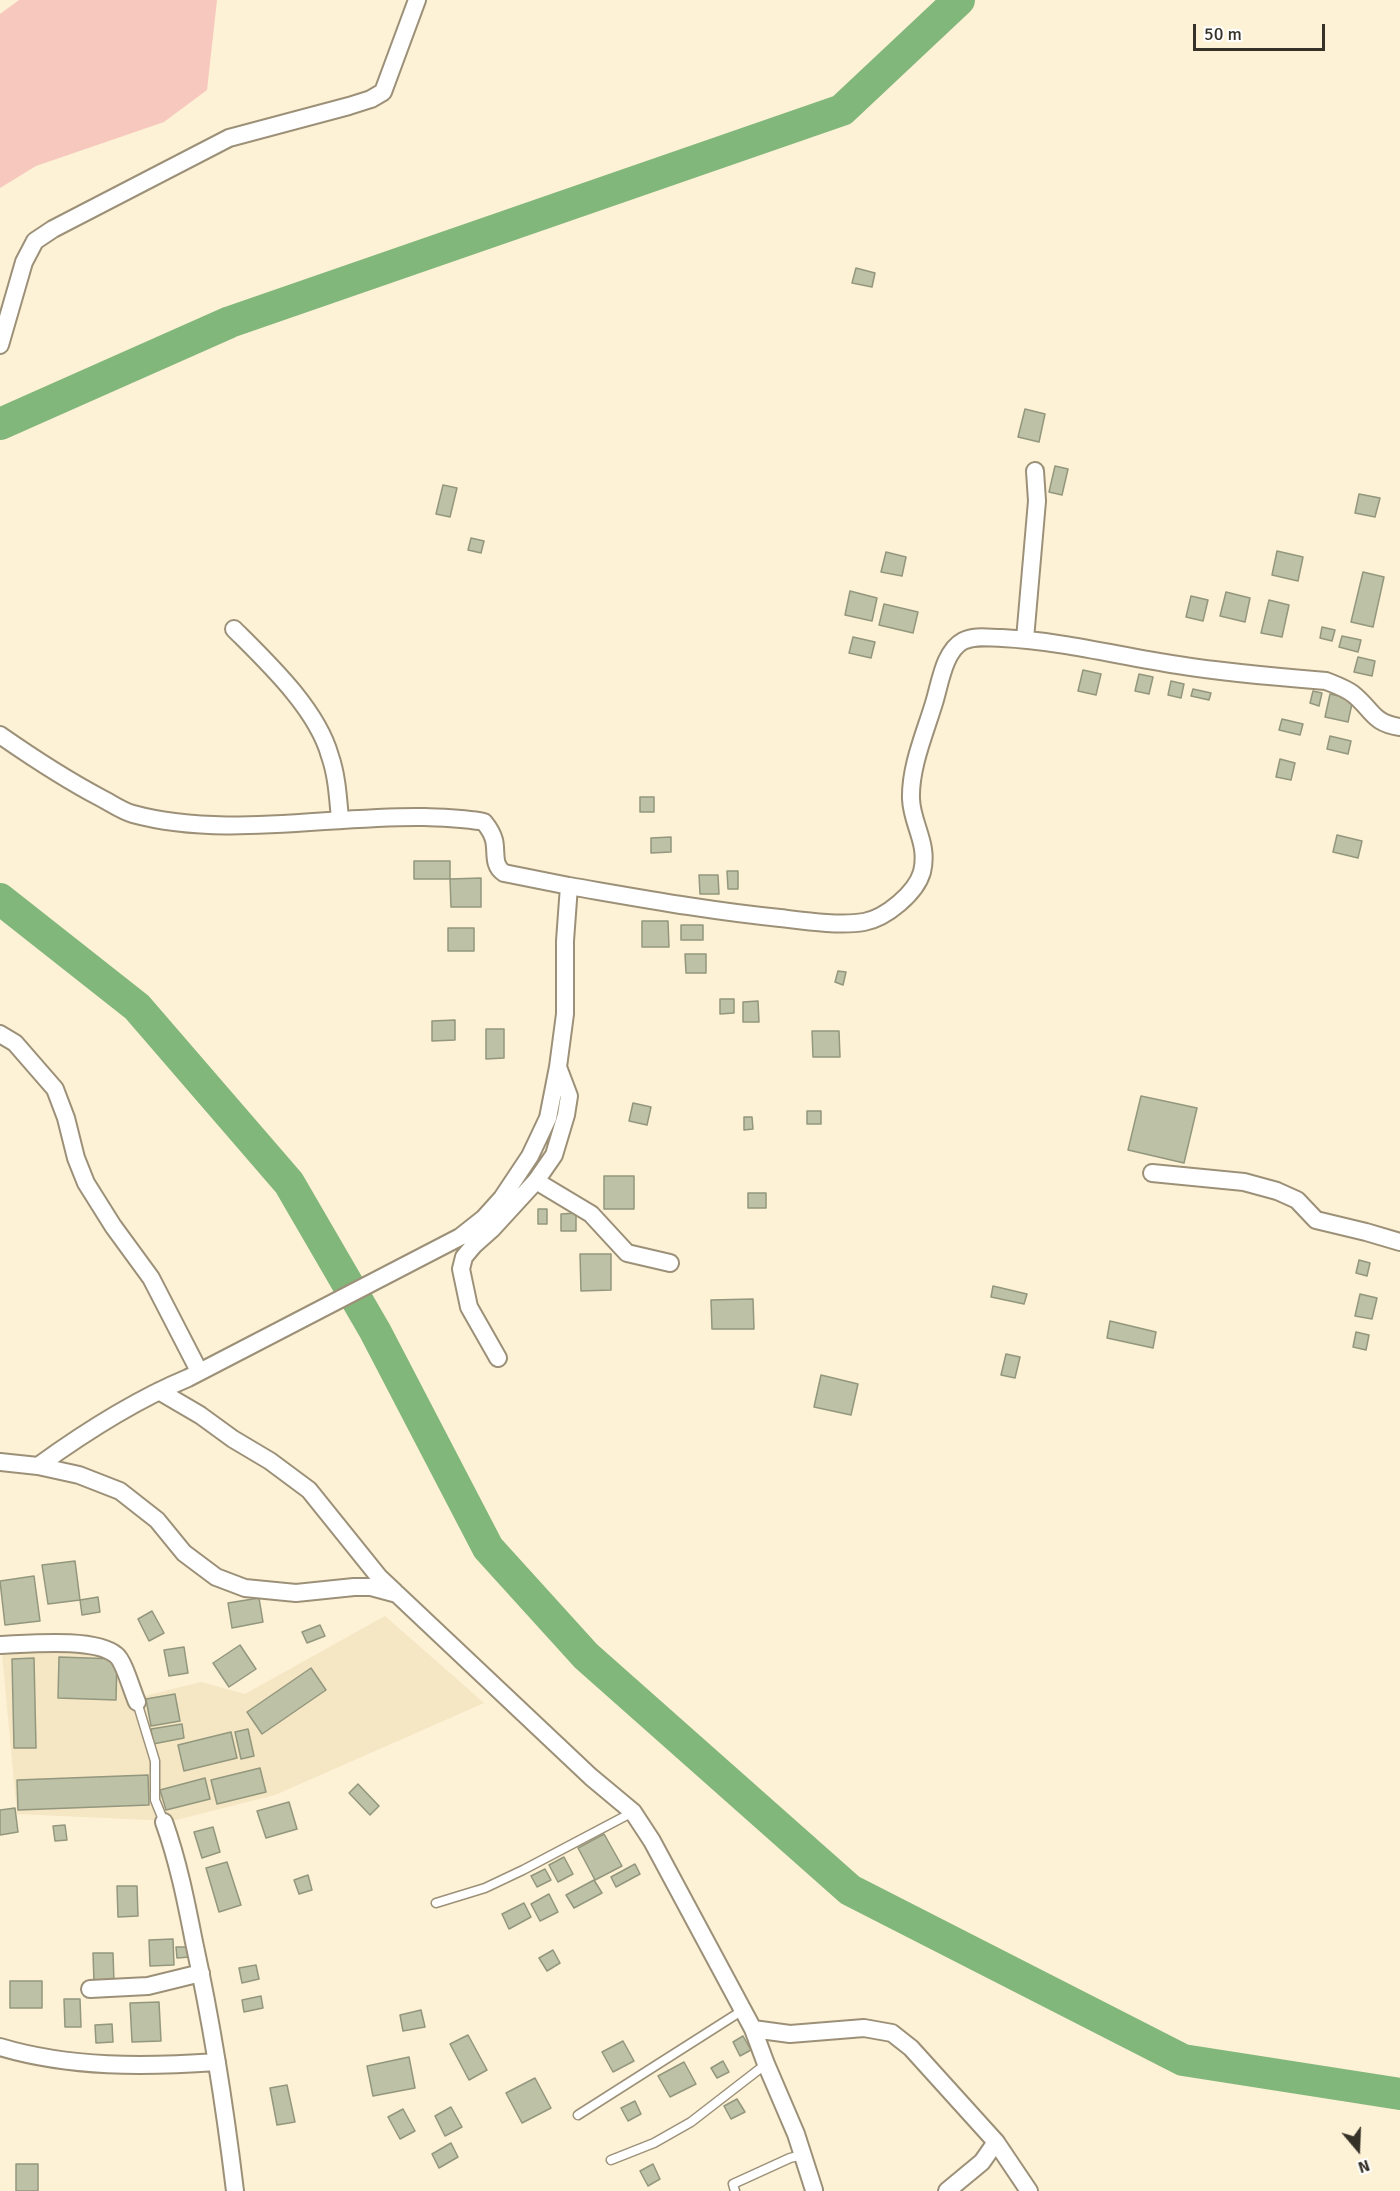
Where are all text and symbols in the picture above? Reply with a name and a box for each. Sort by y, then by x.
scale bar [1196,12,1328,50]
text: 50 m [1204,23,1242,45]
north arrow [1328,2119,1388,2179]
text: N [1355,2155,1372,2177]

